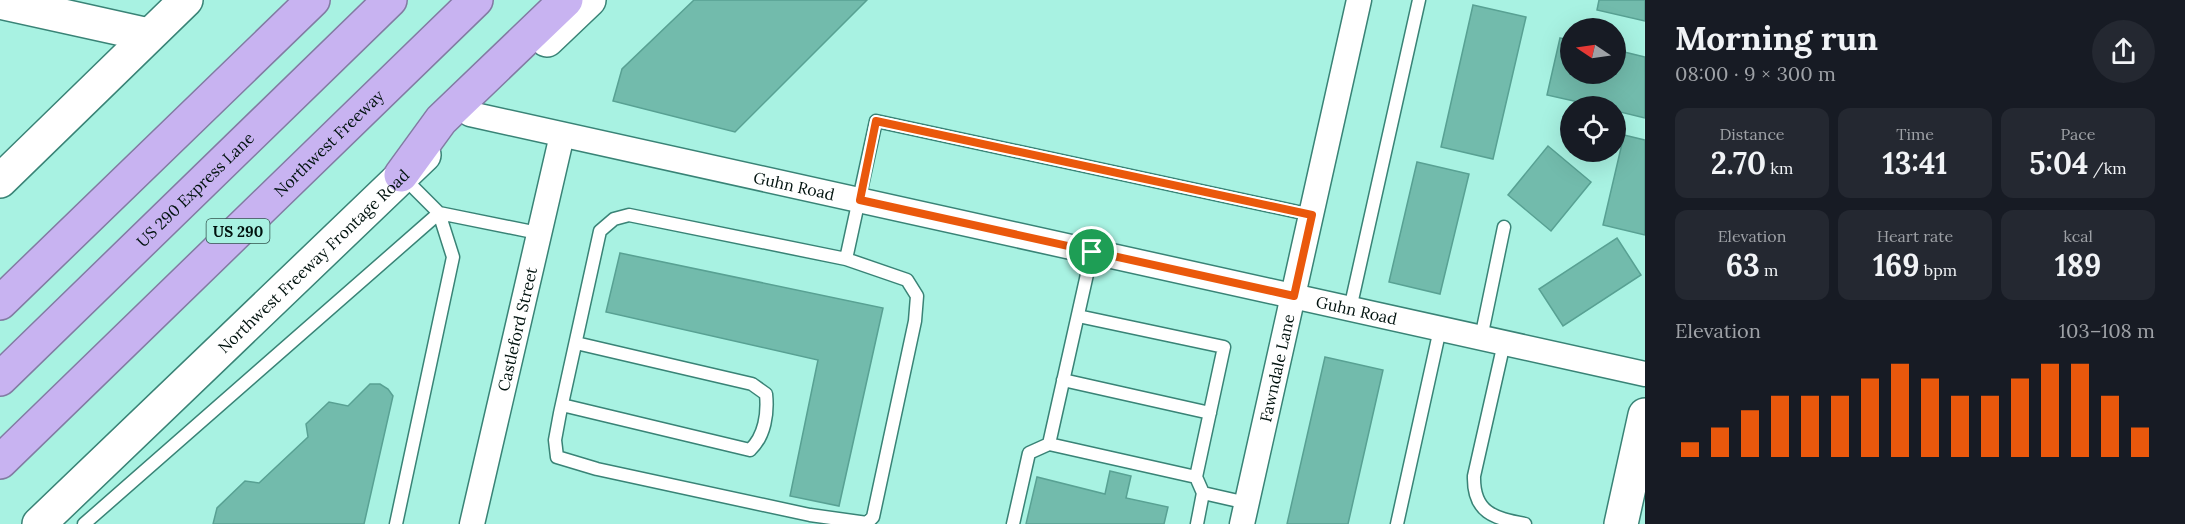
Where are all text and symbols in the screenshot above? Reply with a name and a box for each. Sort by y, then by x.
text: Morning run [1675,17,1878,59]
north arrow [1560,18,1626,84]
map controls [1560,18,1626,162]
button: share [2092,20,2155,83]
text: 08:00 · 9 × 300 m [1675,61,1836,86]
street label: Northwest Freeway [270,85,388,201]
button: locate [1560,96,1626,162]
text: Distance [1719,124,1785,144]
text: Time [1896,124,1934,144]
text: Pace [2061,124,2095,144]
street label: US 290 Express Lane [132,128,258,250]
text: 2.70 [1711,144,1766,182]
text: 13:41 [1882,144,1948,182]
text: 5:04 [2029,144,2089,182]
text: km [1766,158,1793,178]
text: /km [2089,158,2127,178]
street label: Northwest Freeway Frontage Road [214,165,413,357]
street label: Guhn Road [752,167,837,204]
road number: US 290 [206,219,270,243]
pin [1066,226,1117,277]
text: Elevation [1718,226,1786,246]
text: Heart rate [1877,226,1953,246]
text: kcal [2063,226,2093,246]
icon: arrive [1075,235,1108,268]
text: 63 [1726,246,1760,284]
text: 169 [1873,246,1920,284]
text: 189 [2055,246,2101,284]
text: m [1760,260,1778,280]
text: bpm [1920,260,1957,280]
street label: Castleford Street [493,264,541,393]
street label: Guhn Road [1314,292,1399,329]
street label: Fawndale Lane [1255,312,1299,424]
text: Elevation [1675,318,1761,343]
text: 103–108 m [2059,318,2155,343]

